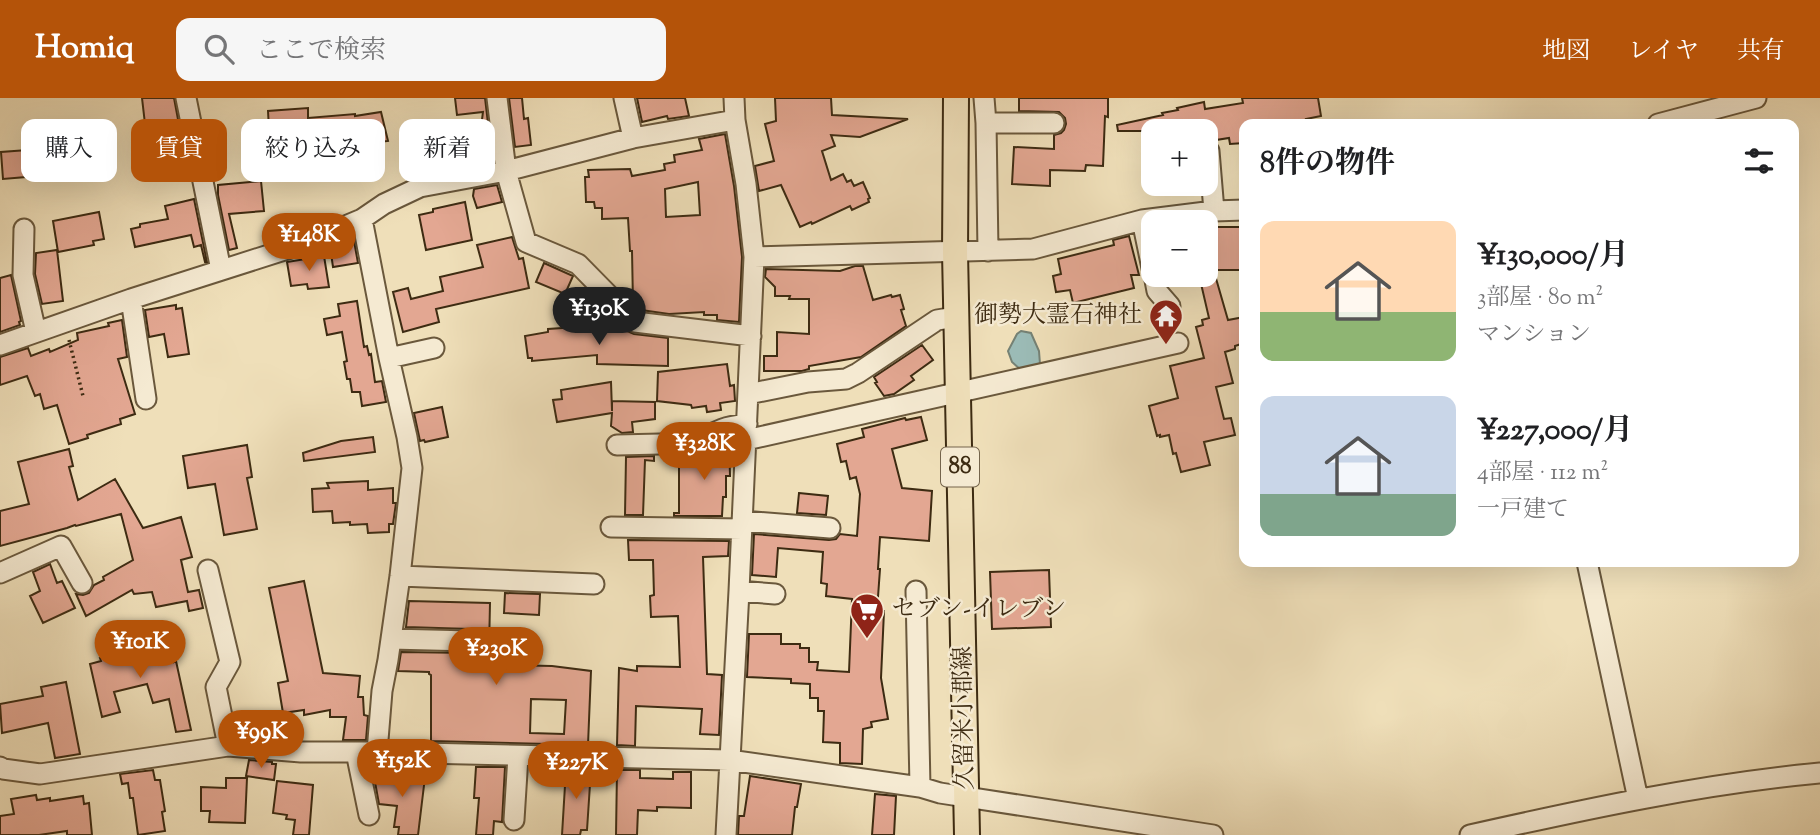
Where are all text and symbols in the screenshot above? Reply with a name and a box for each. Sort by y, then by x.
search box [176,18,666,81]
text: Homiq [35,25,134,73]
icon: search [200,30,238,68]
text: ここで検索 [256,33,386,70]
text: 地図 [1542,35,1590,69]
text: レイヤ [1628,35,1699,69]
text: 共有 [1737,35,1785,69]
chip: 購入 [21,119,117,182]
chip: 賃貸 [131,119,227,182]
chip: 絞り込み [241,119,385,182]
chip: 新着 [399,119,495,182]
map controls [1141,119,1218,287]
button: + [1141,119,1218,196]
icon: filters [1740,142,1778,180]
text: 8件の物件 [1260,143,1395,186]
button: − [1141,210,1218,287]
pin: ¥148K [260,214,358,273]
text: ¥148K [278,219,340,252]
text: ¥130,000/月 [1477,235,1629,278]
icon: home [1316,249,1400,333]
text: 3部屋 · 80 m² [1477,282,1603,315]
pin: ¥130K [550,288,648,347]
text: ¥130K [569,293,629,326]
temple icon: 御勢大霊石神社 [1147,297,1185,346]
place label: 御勢大霊石神社 [974,299,1142,333]
text: マンション [1477,319,1591,352]
text: ¥227,000/月 [1477,410,1633,453]
pin: ¥328K [655,422,753,482]
icon: home [1316,424,1400,508]
text: ¥328K [672,428,736,461]
road number: 88 [941,448,979,486]
text: 4部屋 · 112 m² [1477,457,1608,490]
text: 一戸建て [1477,494,1569,527]
supermarket icon: セブン-イレブン [848,591,886,640]
place label: セブン-イレブン [892,593,1066,627]
pin: ¥101K [91,620,189,680]
text: ¥101K [111,626,169,659]
pin: ¥230K [447,628,545,687]
text: ¥230K [464,633,528,666]
street label: 久留米小郡線 [947,646,983,790]
pin: ¥99K [220,710,302,770]
text: ¥99K [234,716,288,749]
pin: ¥152K [353,740,451,799]
pin: ¥227K [527,742,625,801]
text: ¥152K [373,745,431,778]
text: ¥227K [544,747,608,780]

